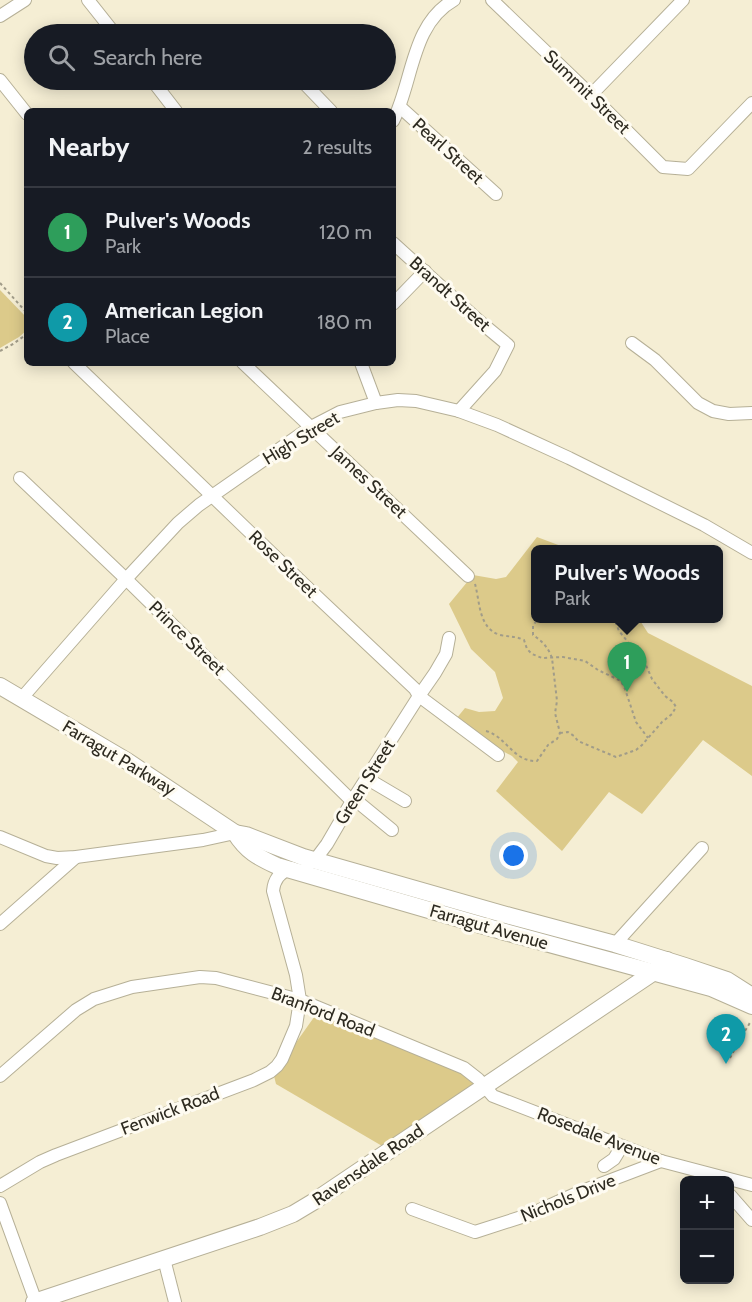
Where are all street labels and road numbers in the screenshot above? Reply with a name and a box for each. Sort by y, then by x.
street label: Summit Street [539,45,635,139]
street label: Pearl Street [408,113,488,189]
street label: Brandt Street [405,252,495,336]
street label: High Street [259,407,343,469]
street label: James Street [326,441,412,523]
street label: Rose Street [244,526,322,602]
street label: Prince Street [144,596,230,680]
street label: Farragut Parkway [58,716,180,800]
street label: Green Street [330,735,400,829]
street label: Farragut Avenue [427,900,551,954]
street label: Branford Road [268,982,378,1042]
street label: Fenwick Road [118,1082,222,1140]
street label: Rosedale Avenue [534,1102,664,1170]
street label: Ravensdale Road [308,1120,428,1210]
street label: Nichols Drive [517,1169,619,1227]

